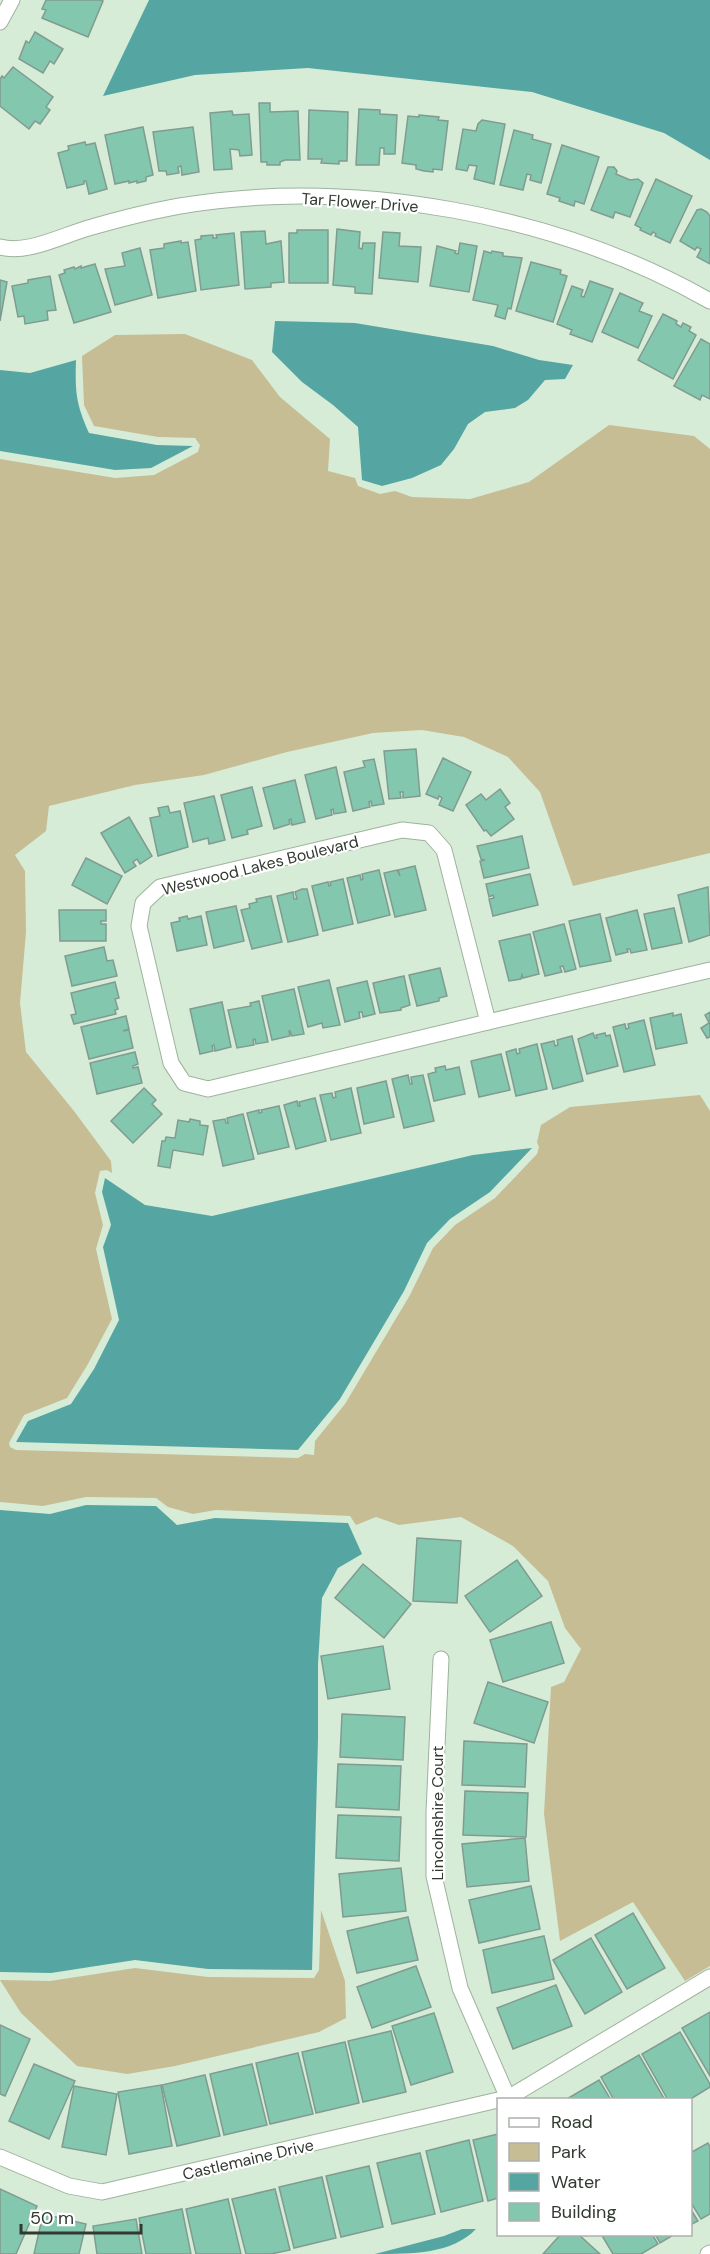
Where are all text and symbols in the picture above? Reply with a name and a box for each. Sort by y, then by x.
street label: Tar Flower Drive [301,188,419,217]
street label: Westwood Lakes Boulevard [160,831,361,900]
street label: Lincolnshire Court [427,1745,448,1881]
legend [497,2098,692,2236]
text: Road [551,2110,593,2134]
street label: Castlemaine Drive [180,2134,316,2185]
text: Park [551,2140,587,2164]
text: Water [551,2170,601,2194]
scale bar [21,2197,141,2235]
text: Building [551,2200,616,2224]
text: 50 m [30,2206,74,2230]

